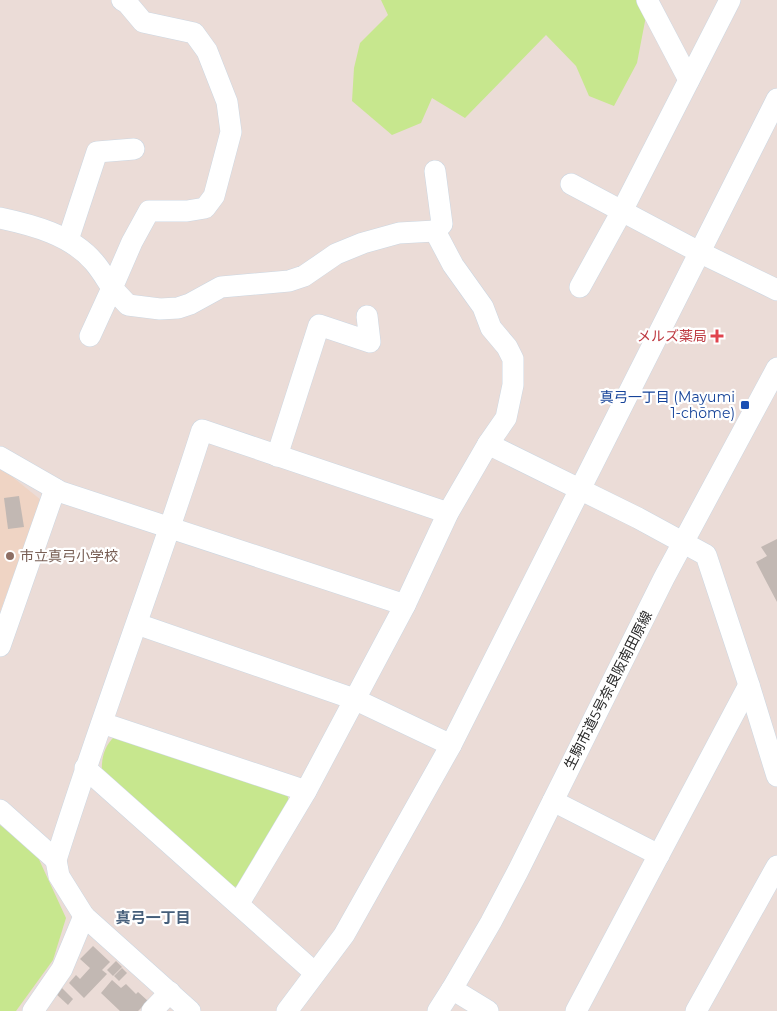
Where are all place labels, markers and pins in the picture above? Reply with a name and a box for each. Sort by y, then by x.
place label: メルズ薬局 [637,327,707,345]
marker: メルズ薬局 [711,330,723,342]
place label: 真弓一丁目 (Mayumi 1-chōme) [600,388,735,422]
marker: 真弓一丁目 (Mayumi 1-chōme) [739,399,751,411]
place label: 市立真弓小学校 [20,547,118,565]
marker: 市立真弓小学校 [4,550,16,562]

